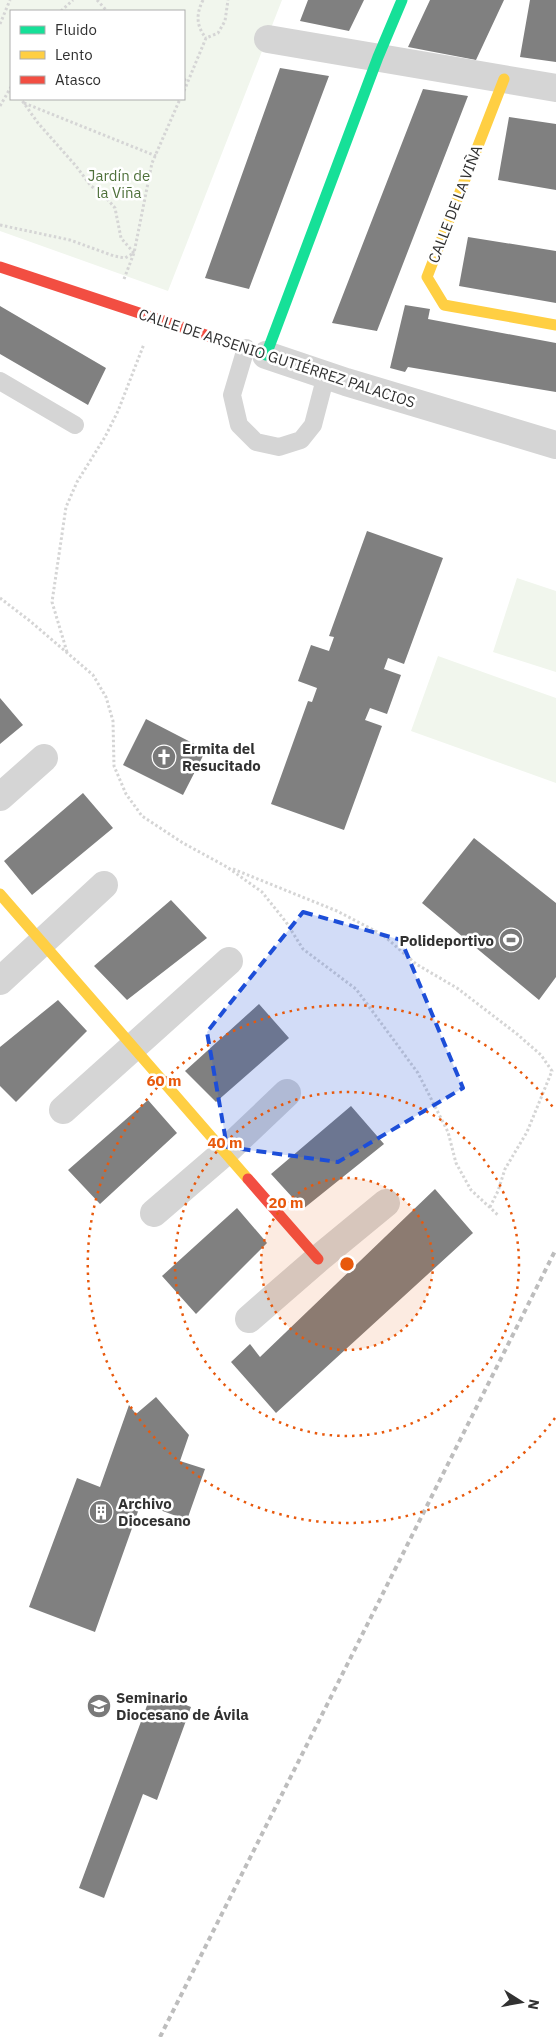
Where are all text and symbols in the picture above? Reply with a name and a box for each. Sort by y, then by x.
legend [10,10,185,100]
text: Fluido [55,20,97,39]
text: Lento [55,45,93,64]
text: Atasco [55,70,101,89]
street label: CALLE DE LA VIÑA [424,142,486,266]
park label: Jardín de la Viña [88,166,150,202]
street label: CALLE DE ARSENIO GUTIÉRREZ PALACIOS [136,304,418,412]
place label: Ermita del Resucitado [182,739,261,775]
church icon: Ermita del Resucitado [151,744,177,770]
sports icon: Polideportivo [498,927,524,953]
place label: Polideportivo [399,931,494,950]
text: 60 m [147,1071,181,1090]
text: 40 m [208,1133,242,1152]
text: 20 m [269,1193,303,1212]
centre of rings [338,1255,356,1273]
place label: Archivo Diocesano [118,1494,191,1530]
building icon: Archivo Diocesano [88,1499,114,1525]
place label: Seminario Diocesano de Ávila [116,1688,249,1724]
school or university icon: Seminario Diocesano de Ávila [86,1693,112,1719]
north arrow [496,1977,546,2027]
text: N [524,1998,544,2011]

